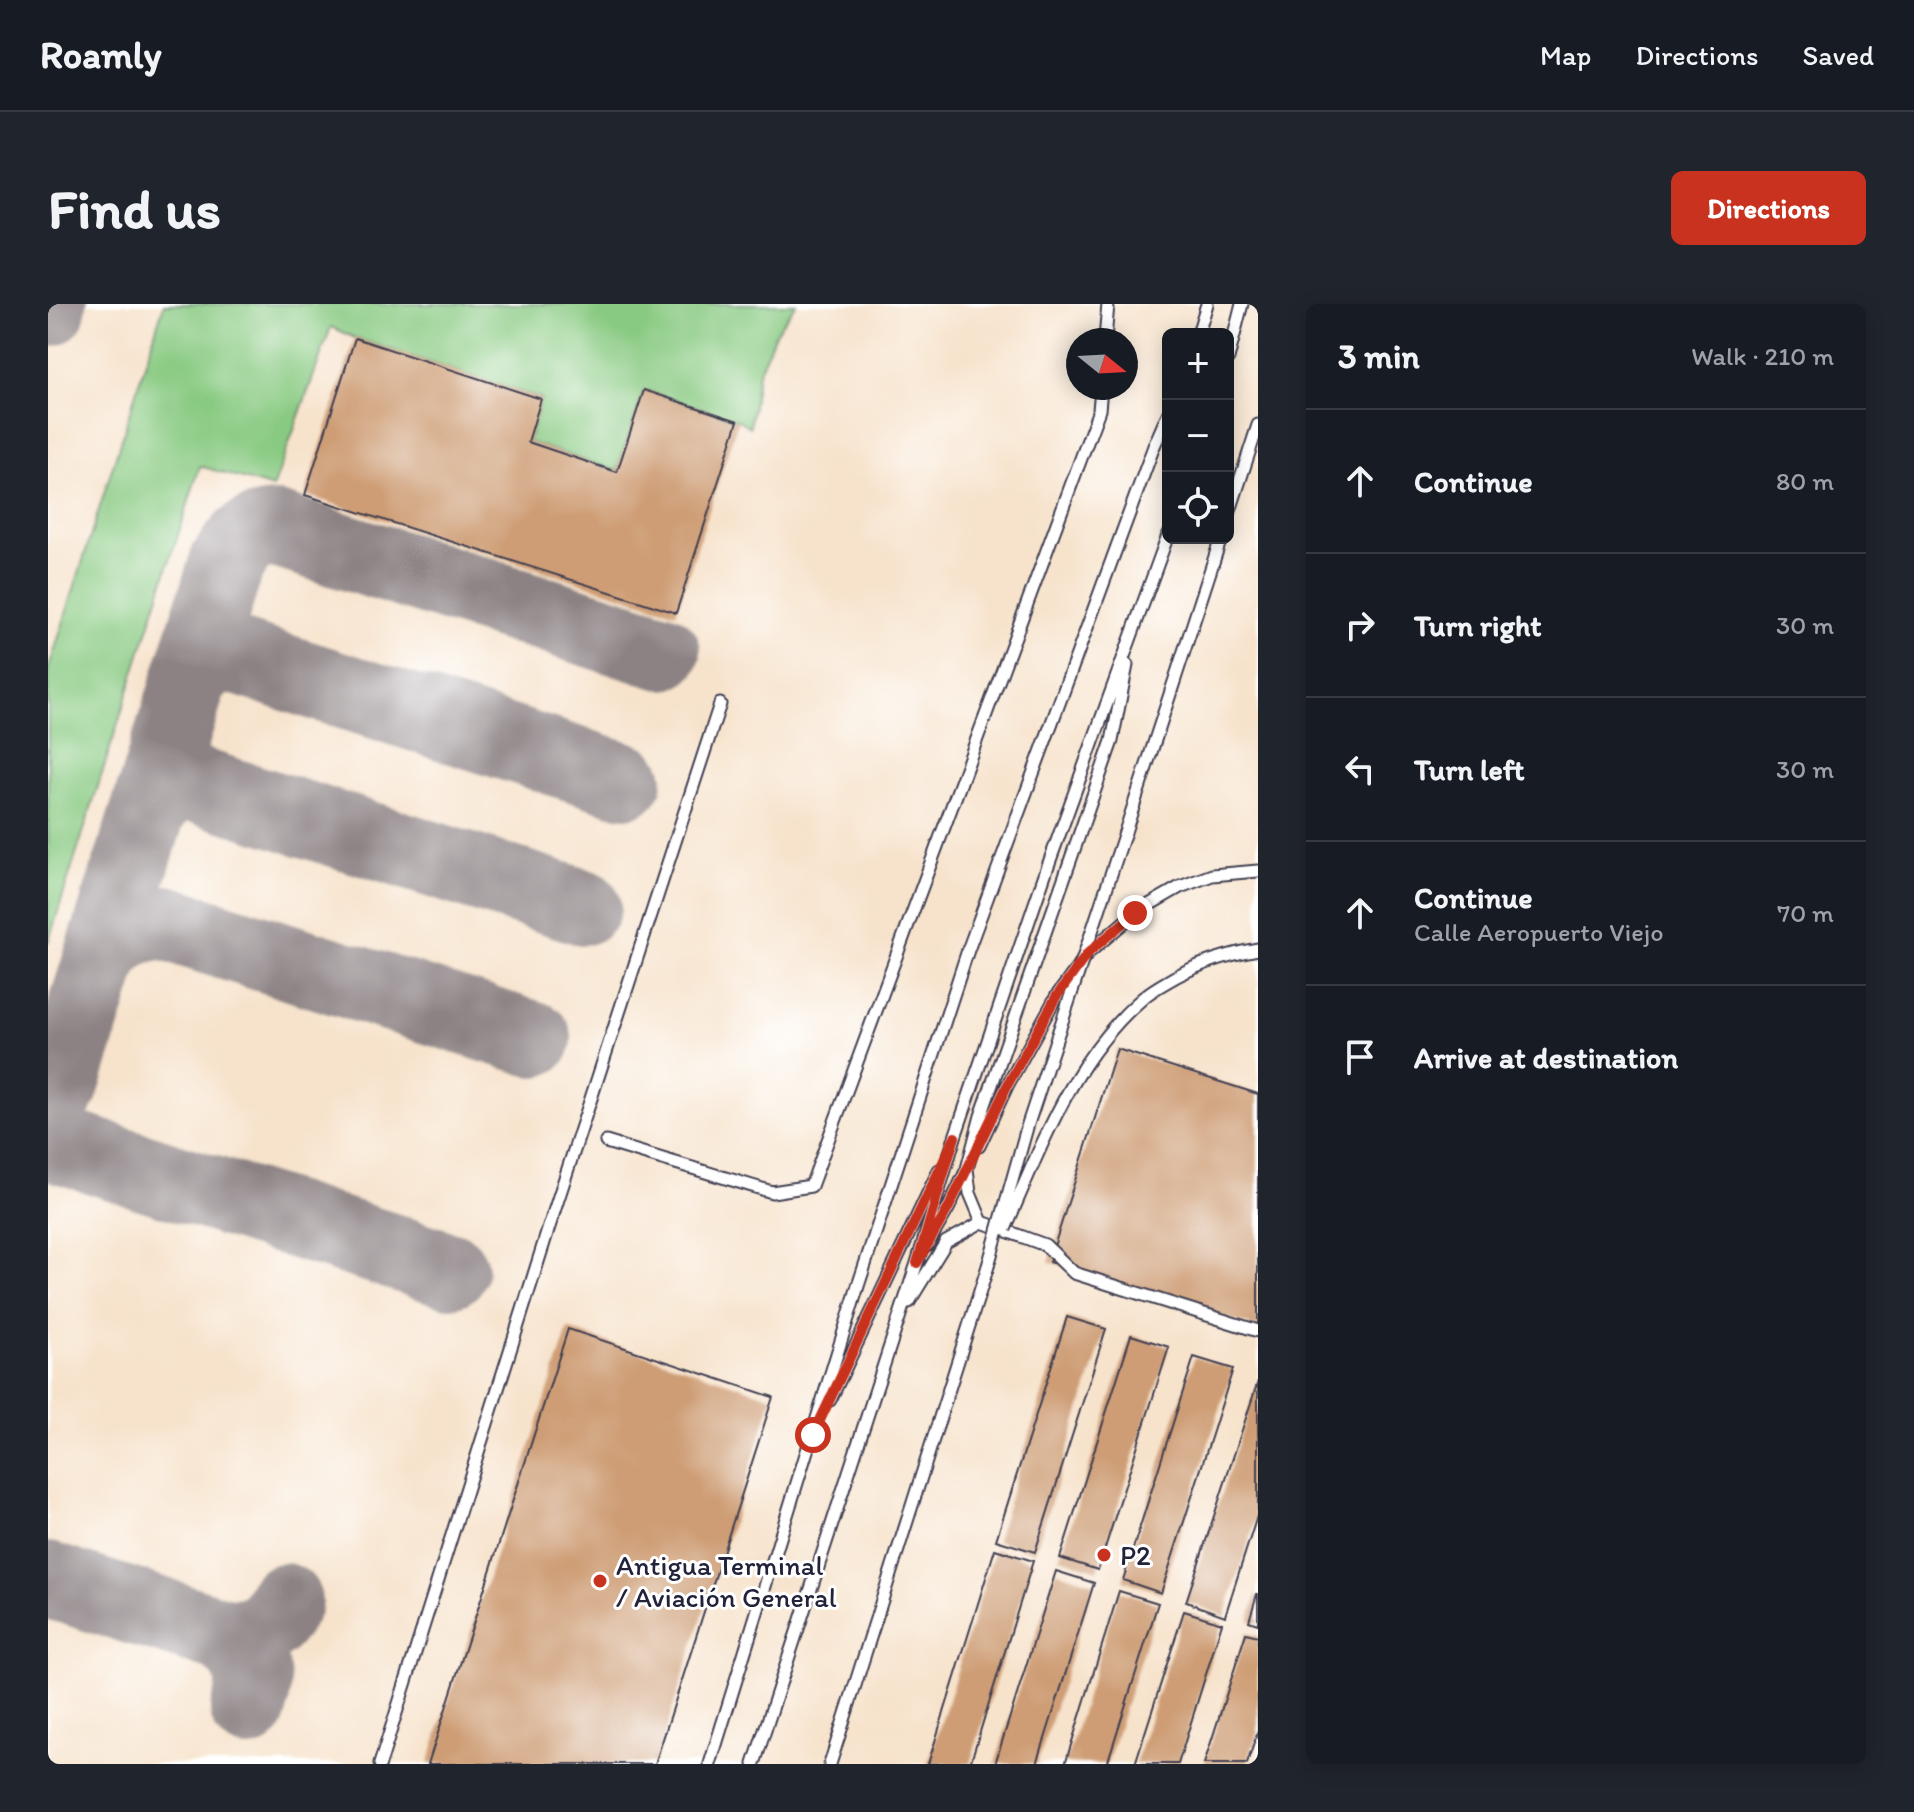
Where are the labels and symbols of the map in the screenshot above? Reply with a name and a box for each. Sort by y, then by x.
north arrow [1066,328,1138,400]
route end [1117,895,1153,931]
route start [795,1417,831,1453]
place label: P2 [1120,1538,1151,1572]
marker: P2 [1095,1546,1113,1564]
place label: Antigua Terminal / Aviación General [616,1548,837,1614]
marker: Antigua Terminal / Aviación General [591,1572,609,1590]

